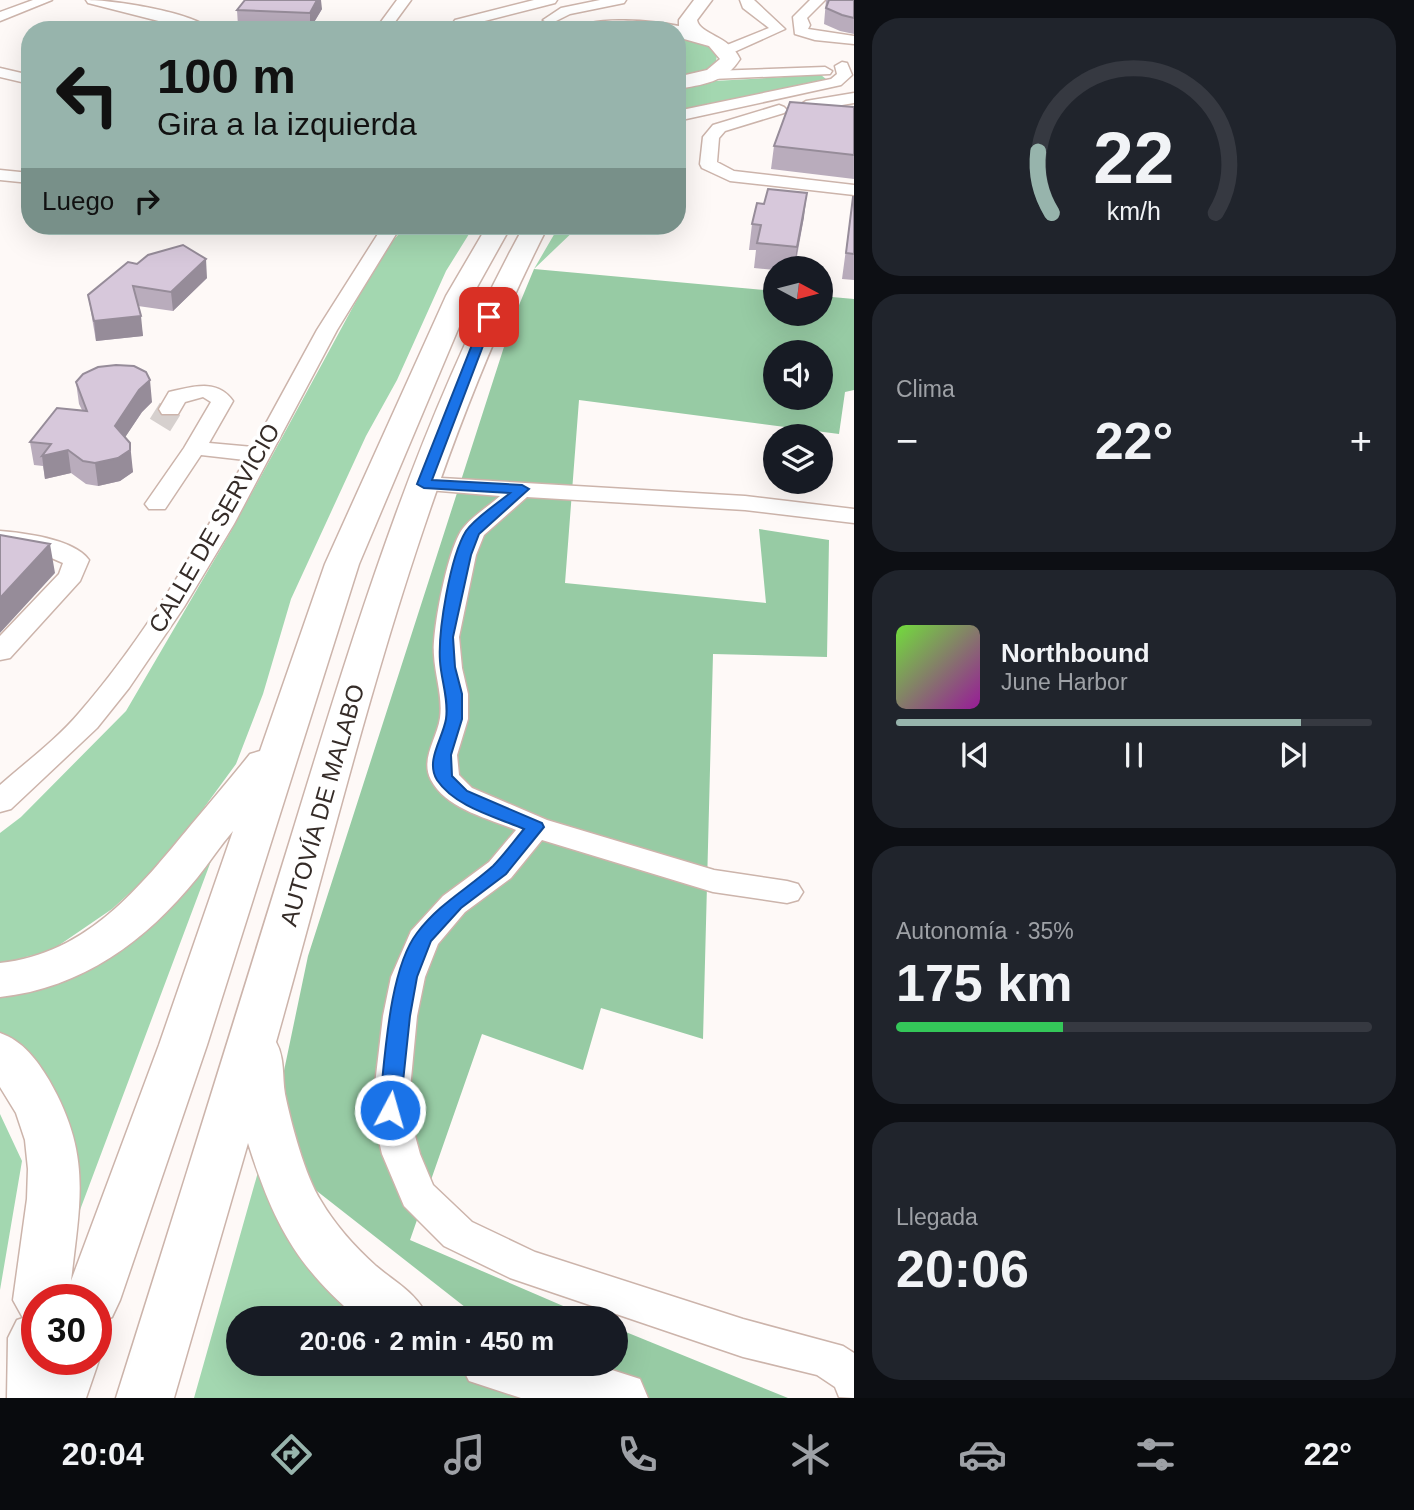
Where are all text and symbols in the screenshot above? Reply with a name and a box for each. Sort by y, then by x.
icon: left [42,49,133,140]
text: 100 m [157,49,296,103]
text: Gira a la izquierda [157,106,417,142]
text: 22 [1094,117,1174,198]
icon: right [128,182,166,220]
text: Luego [42,186,114,216]
text: km/h [1107,197,1161,225]
north arrow [763,256,833,326]
map controls [763,256,833,494]
pin [459,287,519,347]
icon: arrive [470,298,508,336]
button: sound [763,340,833,410]
text: Clima [896,376,955,402]
text: 22° [1095,412,1173,470]
street label: CALLE DE SERVICIO [143,419,285,637]
text: − [896,420,918,462]
text: + [1350,420,1372,462]
button: layers [763,424,833,494]
text: Northbound [1001,638,1150,668]
text: June Harbor [1001,669,1128,695]
street label: AUTOVÍA DE MALABO [275,681,369,929]
icon: previous [956,736,994,774]
icon: pause [1115,736,1153,774]
icon: next [1274,736,1312,774]
text: Autonomía · 35% [896,918,1074,944]
text: 175 km [896,954,1072,1012]
position arrow [353,1073,427,1147]
text: Llegada [896,1204,978,1230]
text: 20:06 [896,1240,1029,1298]
speed limit sign: 30 [21,1284,112,1375]
text: 20:06 · 2 min · 450 m [300,1326,554,1356]
icon: directions [267,1430,316,1479]
icon: music [440,1430,489,1479]
icon: phone [613,1430,662,1479]
icon: climate [786,1430,835,1479]
icon: car [958,1430,1007,1479]
icon: filters [1131,1430,1180,1479]
text: 20:04 [62,1436,144,1472]
text: 22° [1304,1436,1352,1472]

